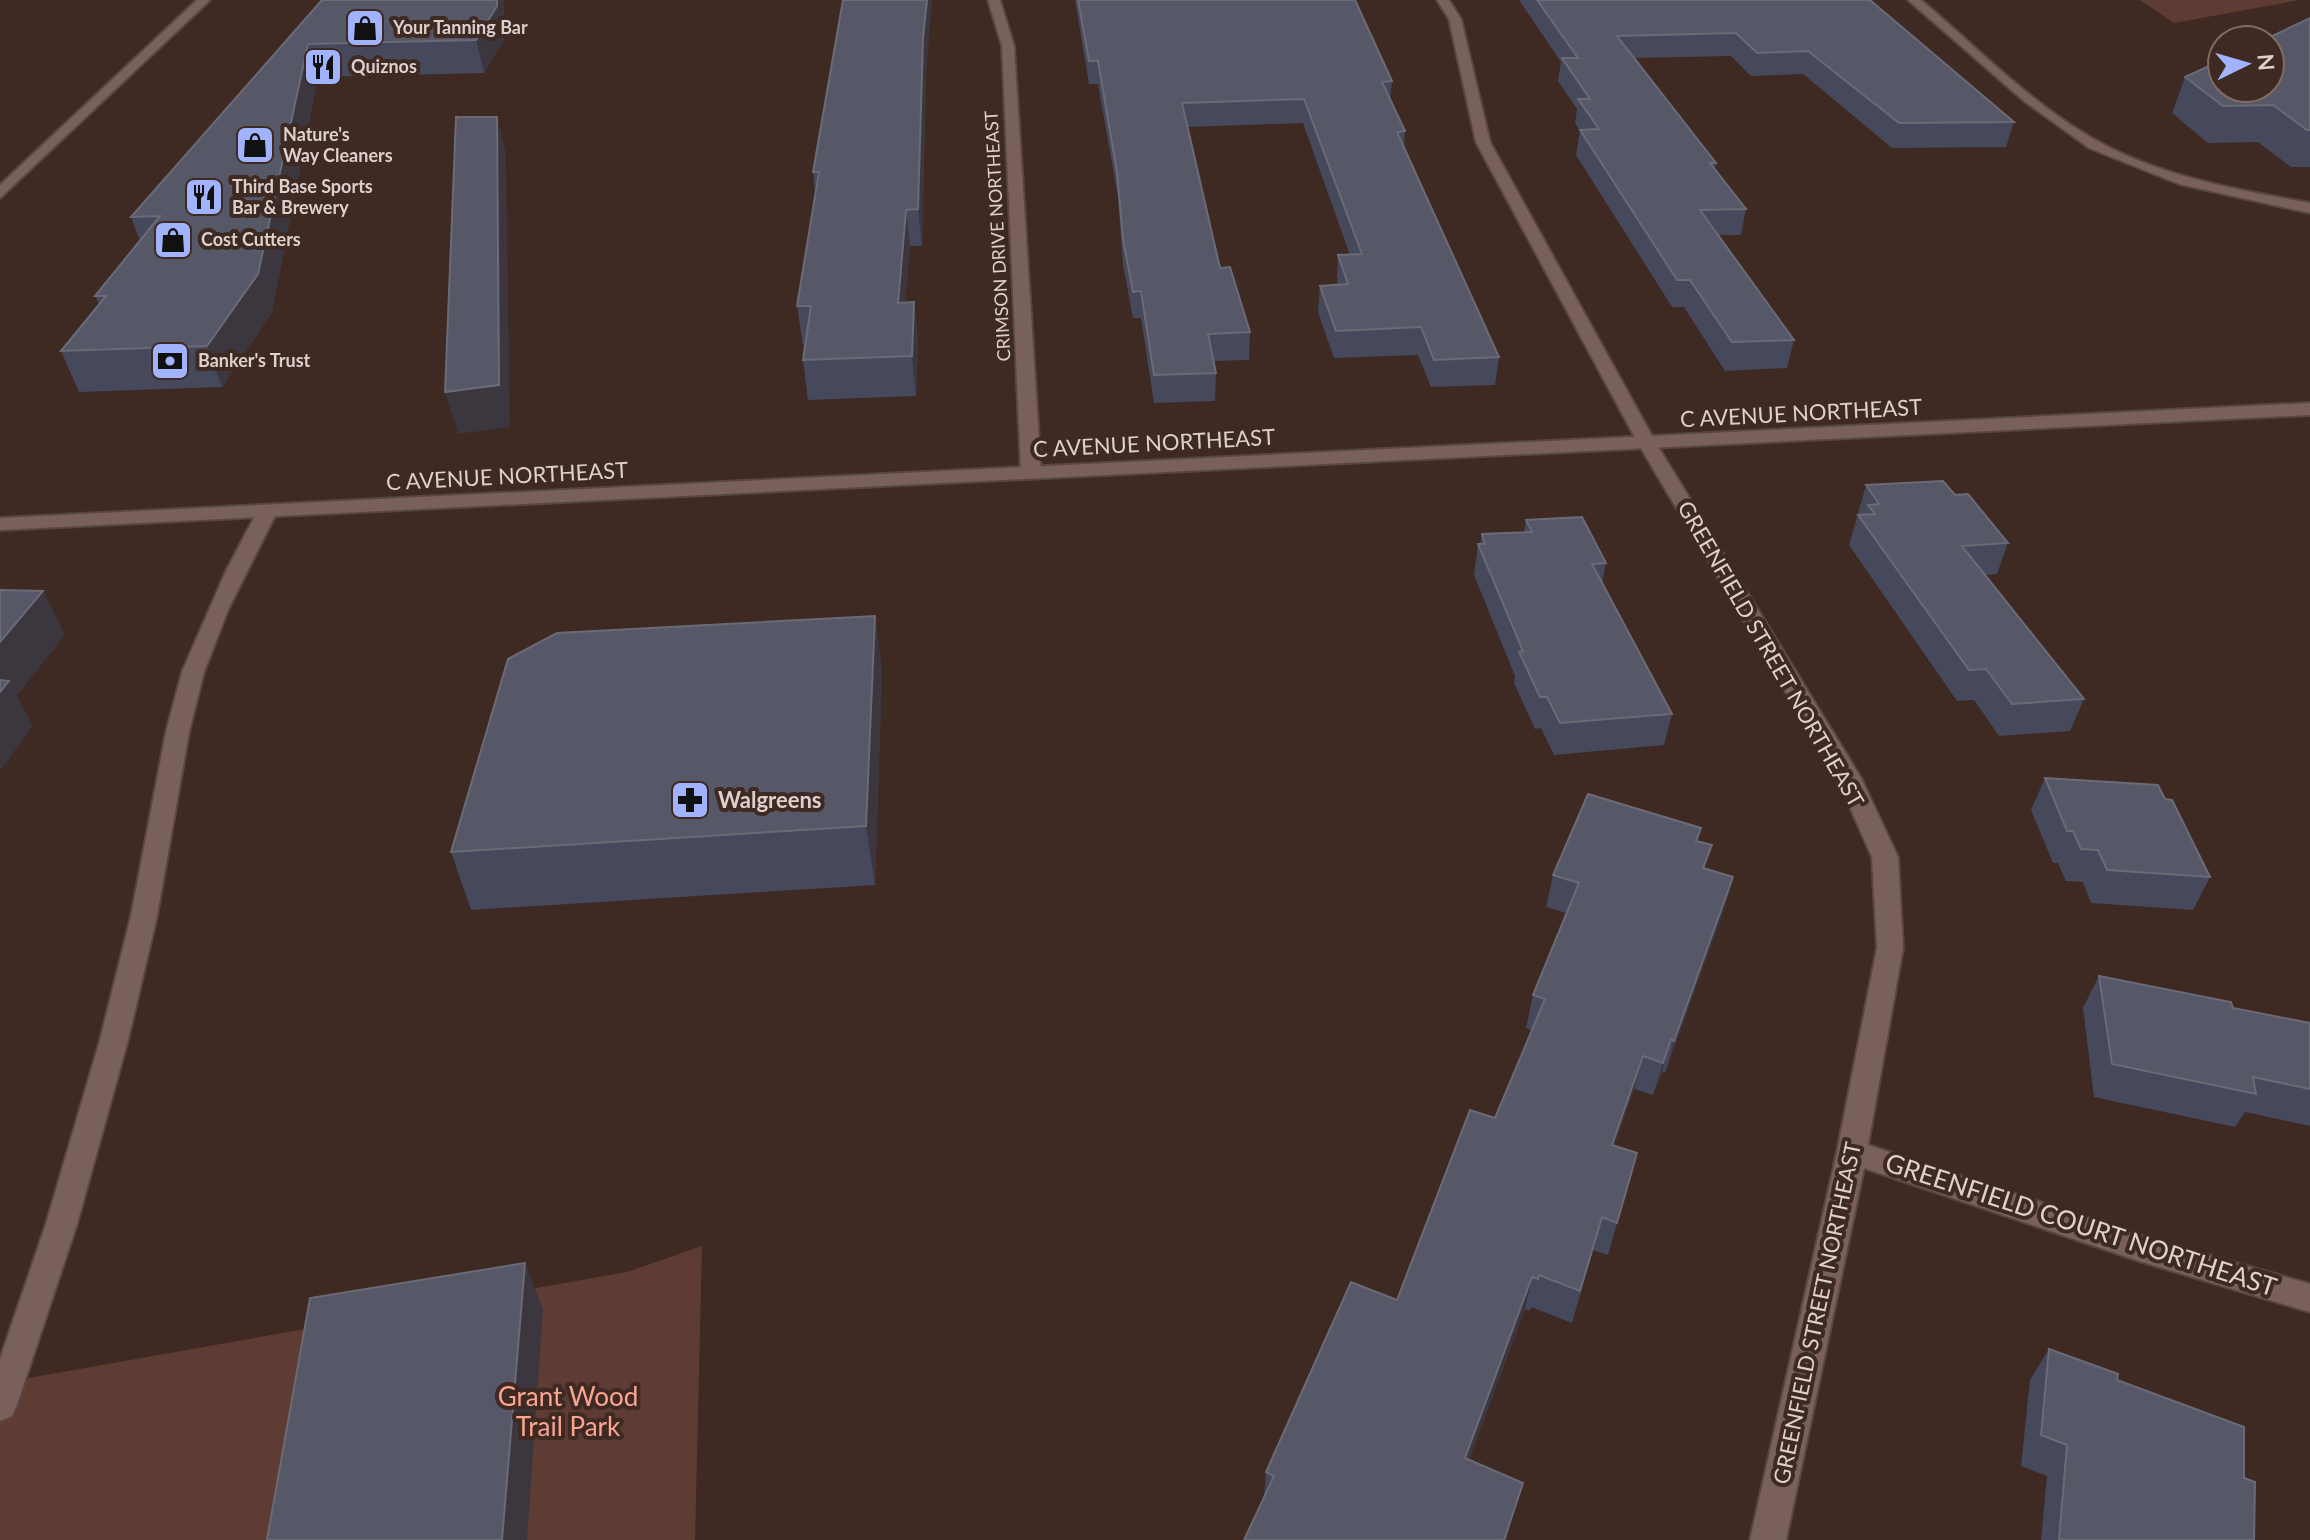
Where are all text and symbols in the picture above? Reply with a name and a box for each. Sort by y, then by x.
shop icon: Your Tanning Bar [344,7,386,49]
place label: Your Tanning Bar [392,16,528,38]
north arrow [2206,24,2286,104]
restaurant icon: Quiznos [302,46,344,88]
text: N [2252,53,2281,72]
place label: Quiznos [351,55,417,77]
street label: CRIMSON DRIVE NORTHEAST [979,110,1015,362]
place label: Nature's Way Cleaners [283,123,393,166]
shop icon: Nature's Way Cleaners [234,124,276,166]
place label: Third Base Sports Bar & Brewery [232,175,373,218]
restaurant icon: Third Base Sports Bar & Brewery [183,176,225,218]
shop icon: Cost Cutters [152,219,194,261]
place label: Cost Cutters [201,228,301,250]
bank icon: Banker's Trust [149,340,191,382]
place label: Banker's Trust [198,349,311,371]
street label: C AVENUE NORTHEAST [1679,393,1923,432]
street label: C AVENUE NORTHEAST [1032,423,1276,462]
street label: C AVENUE NORTHEAST [385,456,629,495]
street label: GREENFIELD STREET NORTHEAST [1672,496,1870,812]
pharmacy icon: Walgreens [669,779,711,821]
place label: Walgreens [718,786,821,813]
street label: GREENFIELD STREET NORTHEAST [1767,1139,1866,1486]
street label: GREENFIELD COURT NORTHEAST [1882,1146,2281,1303]
park label: Grant Wood Trail Park [498,1380,638,1442]

